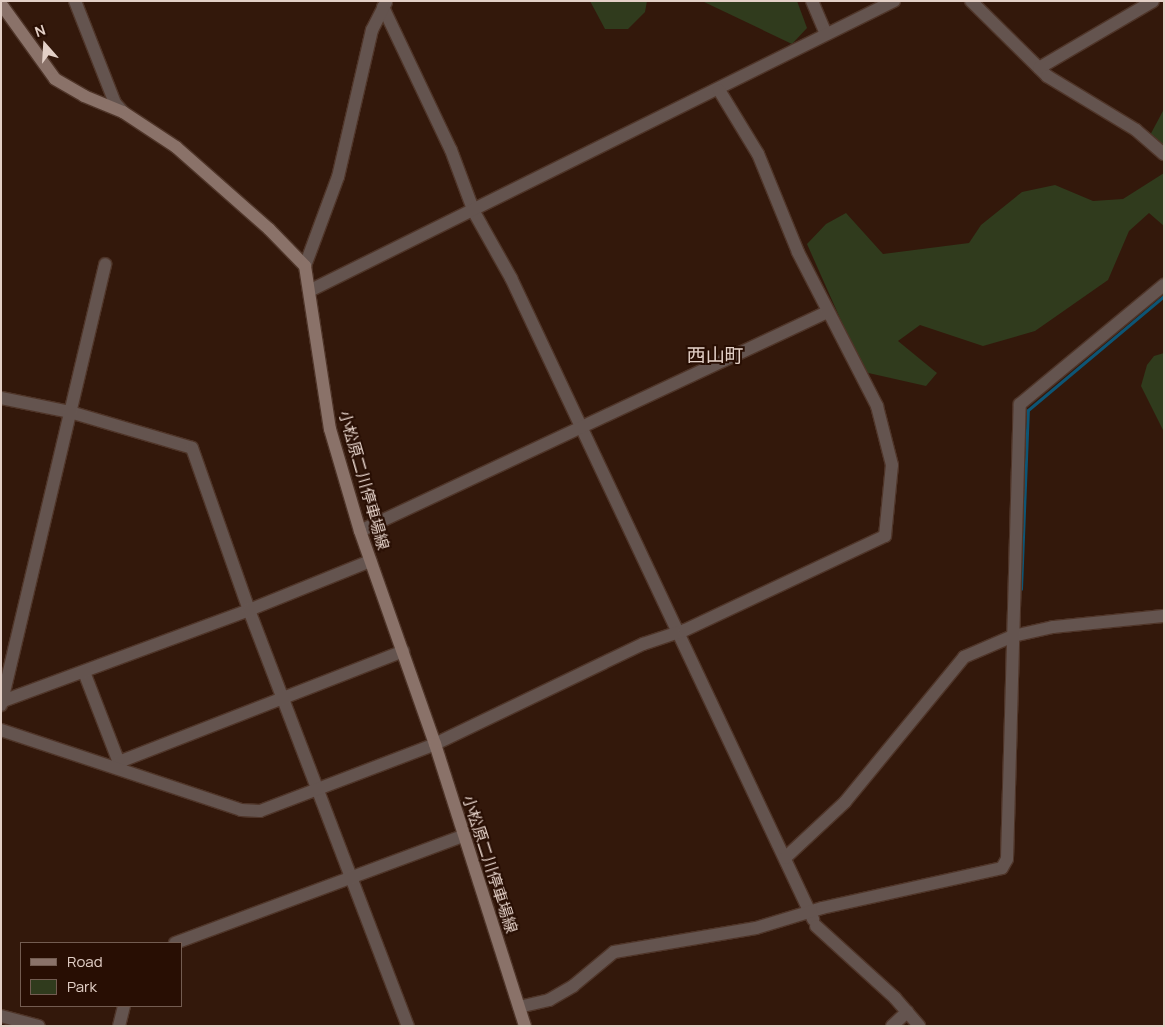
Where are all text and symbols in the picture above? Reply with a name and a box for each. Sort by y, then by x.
north arrow [20,20,70,70]
text: N [32,20,48,41]
district label: 西山町 [687,345,743,367]
street label: 小松原二川停車場線 [335,408,393,552]
street label: 小松原二川停車場線 [459,793,521,935]
legend [20,942,182,1007]
text: Road [67,951,103,972]
text: Park [67,976,97,997]

